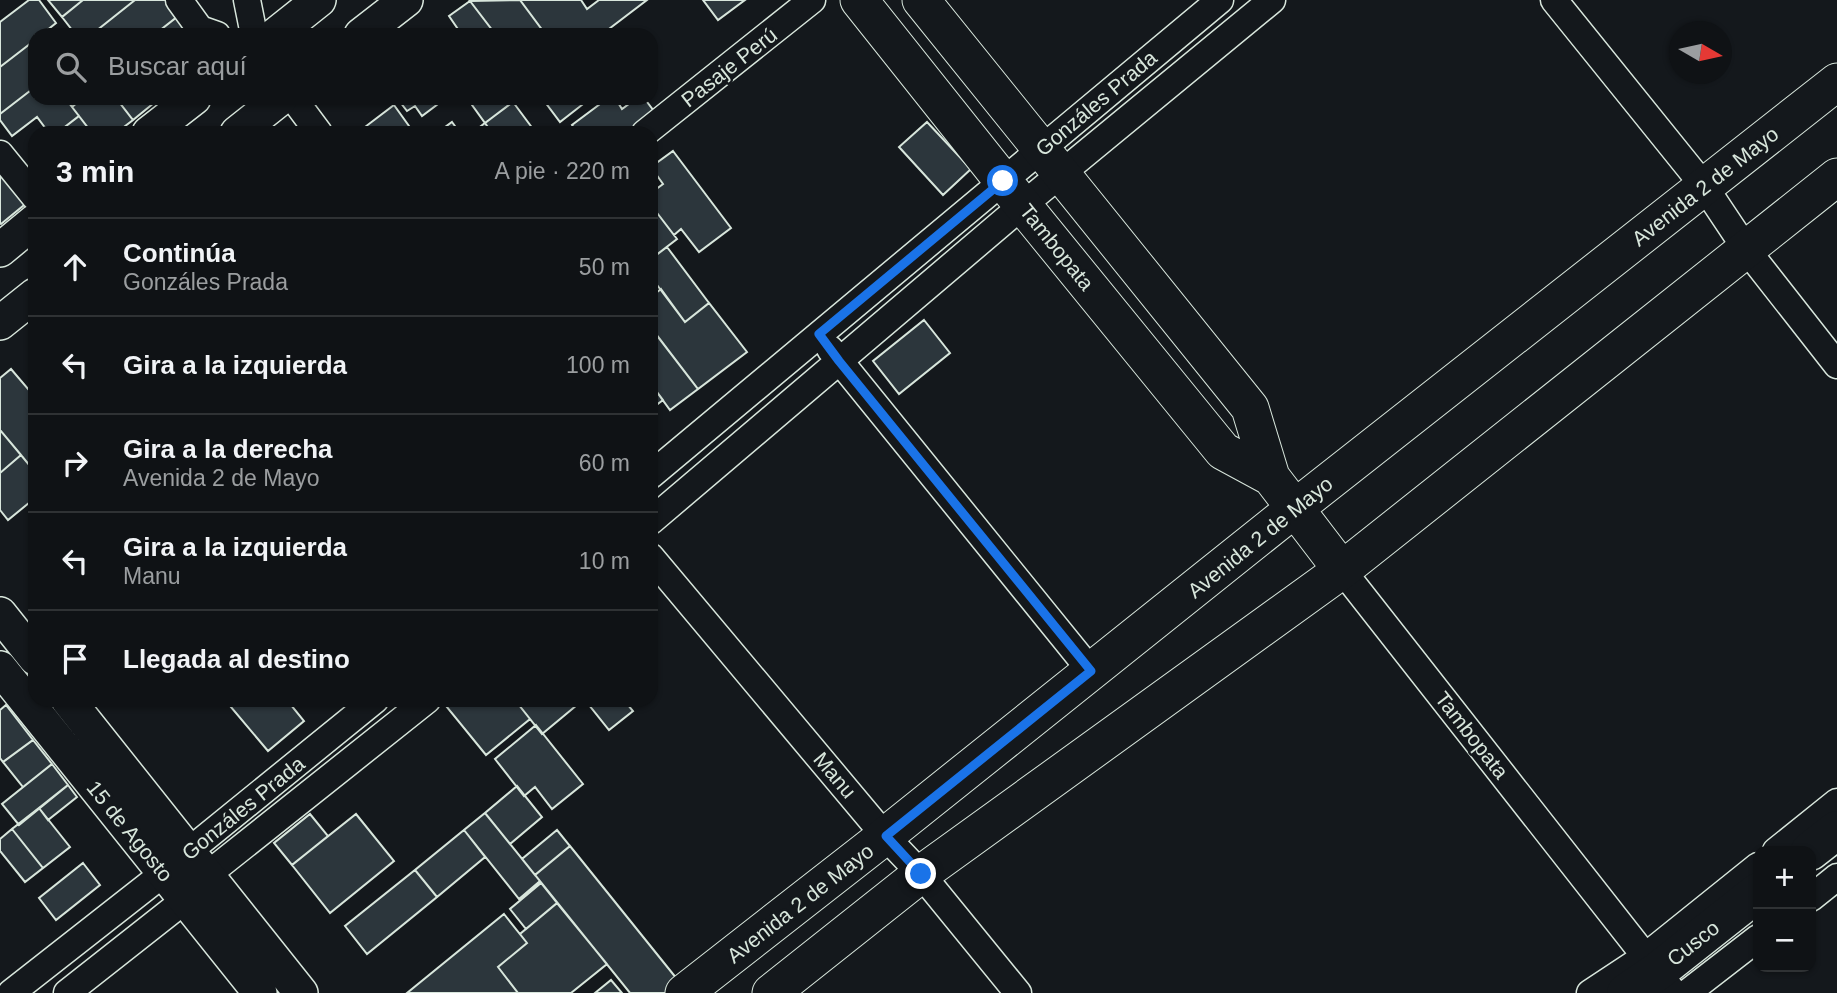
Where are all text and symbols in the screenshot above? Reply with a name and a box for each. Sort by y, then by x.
north arrow [1669,21,1732,84]
street label: Pasaje Perú [677,23,781,111]
search box [28,28,658,105]
street label: Gonzáles Prada [1031,46,1161,160]
icon: search [52,48,90,86]
text: Buscar aquí [108,51,247,81]
street label: Avenida 2 de Mayo [1627,122,1783,250]
text: 3 min [56,155,134,188]
text: A pie · 220 m [494,158,630,184]
route start [987,165,1018,196]
street label: Tambopata [1015,199,1099,295]
text: Continúa [123,238,236,268]
icon: ahead [56,248,94,286]
text: 50 m [579,254,630,280]
text: Gonzáles Prada [123,269,288,295]
icon: left [56,346,94,384]
text: Gira a la izquierda [123,350,347,380]
text: 100 m [566,352,630,378]
text: Gira a la derecha [123,434,333,464]
icon: right [56,444,94,482]
text: 60 m [579,450,630,476]
text: Avenida 2 de Mayo [123,465,320,491]
street label: Avenida 2 de Mayo [1183,472,1337,602]
text: Gira a la izquierda [123,532,347,562]
icon: left [56,542,94,580]
text: 10 m [579,548,630,574]
text: Manu [123,563,181,589]
icon: arrive [56,640,94,678]
text: Llegada al destino [123,644,350,674]
street label: Tambopata [1431,687,1513,783]
street label: Manu [809,747,861,803]
street label: Gonzáles Prada [177,751,309,864]
street label: 15 de Agosto [82,776,178,886]
street label: Avenida 2 de Mayo [722,839,878,967]
map controls [1753,846,1816,972]
button: + [1753,846,1816,909]
route end [905,858,936,889]
button: − [1753,909,1816,972]
street label: Cusco [1662,916,1724,970]

